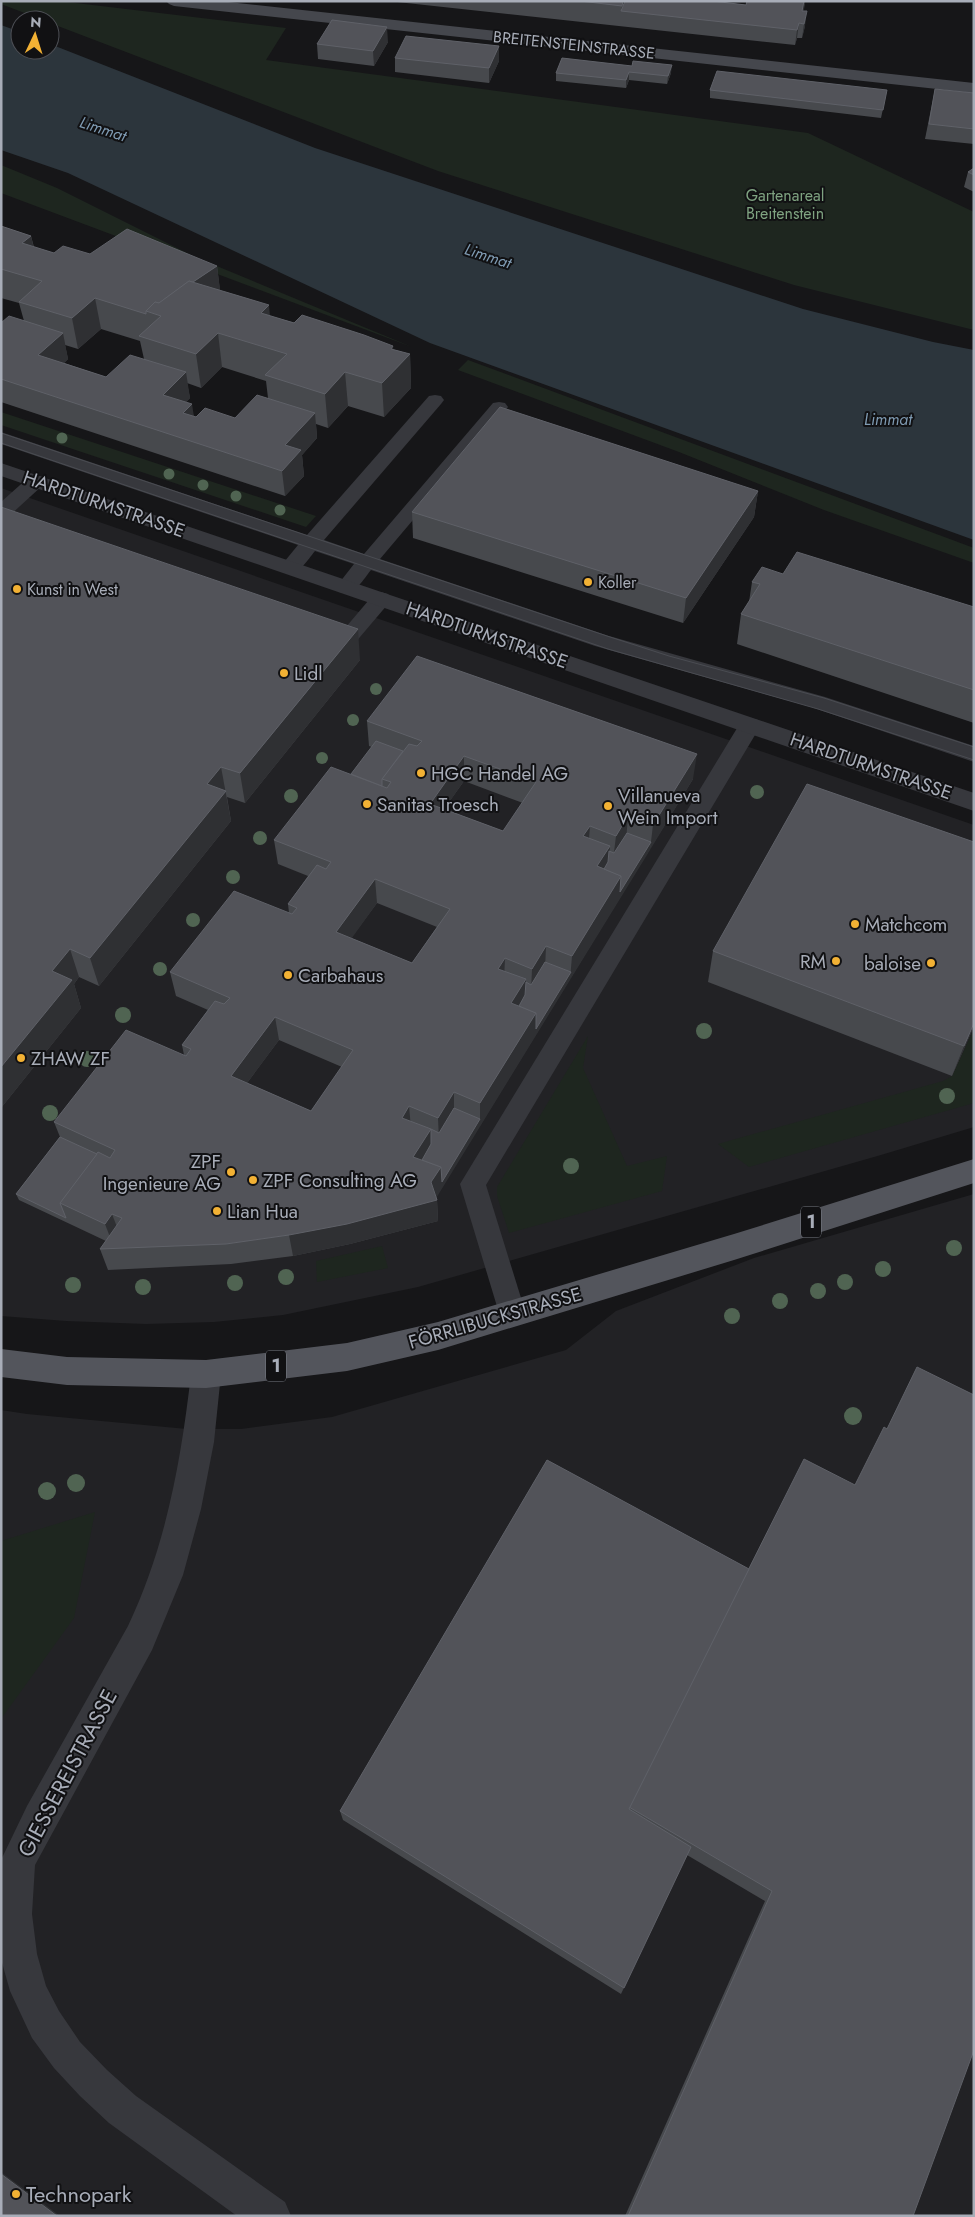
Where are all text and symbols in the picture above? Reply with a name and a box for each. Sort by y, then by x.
north arrow [10,10,60,60]
text: N [30,12,42,32]
street label: BREITENSTEINSTRASSE [492,25,656,65]
water label: Limmat [77,111,131,148]
park label: Gartenareal Breitenstein [746,184,824,225]
water label: Limmat [462,238,516,275]
water label: Limmat [864,408,913,431]
street label: HARDTURMSTRASSE [19,464,189,544]
place label: Koller [598,571,637,594]
marker: Koller [582,576,594,588]
place label: Kunst in West [27,578,118,601]
marker: Kunst in West [11,583,23,595]
street label: HARDTURMSTRASSE [402,595,572,675]
place label: Lidl [294,660,323,687]
marker: Lidl [278,667,290,679]
street label: HARDTURMSTRASSE [786,726,956,806]
place label: HGC Handel AG [431,760,568,787]
marker: HGC Handel AG [415,767,427,779]
place label: Villanueva Wein Import [618,782,718,831]
place label: Sanitas Troesch [377,791,499,818]
marker: Sanitas Troesch [361,798,373,810]
marker: Villanueva Wein Import [602,800,614,812]
place label: Matchcom [865,911,947,938]
marker: Matchcom [849,918,861,930]
place label: RM [800,948,826,975]
place label: baloise [864,950,921,977]
marker: RM [830,955,842,967]
marker: baloise [925,957,937,969]
place label: Carbahaus [298,962,384,989]
marker: Carbahaus [282,969,294,981]
place label: ZHAW ZF [31,1045,110,1072]
marker: ZHAW ZF [15,1052,27,1064]
place label: ZPF Ingenieure AG [103,1148,221,1197]
marker: ZPF Ingenieure AG [225,1166,237,1178]
place label: ZPF Consulting AG [263,1167,417,1194]
marker: ZPF Consulting AG [247,1174,259,1186]
place label: Lian Hua [227,1198,298,1225]
marker: Lian Hua [211,1205,223,1217]
road number: 1 [801,1206,821,1238]
street label: FÖRRLIBUCKSTRASSE [405,1280,585,1356]
road number: 1 [266,1350,286,1382]
street label: GIESSEREISTRASSE [9,1683,125,1863]
place label: Technopark [26,2178,132,2210]
marker: Technopark [10,2188,22,2200]

